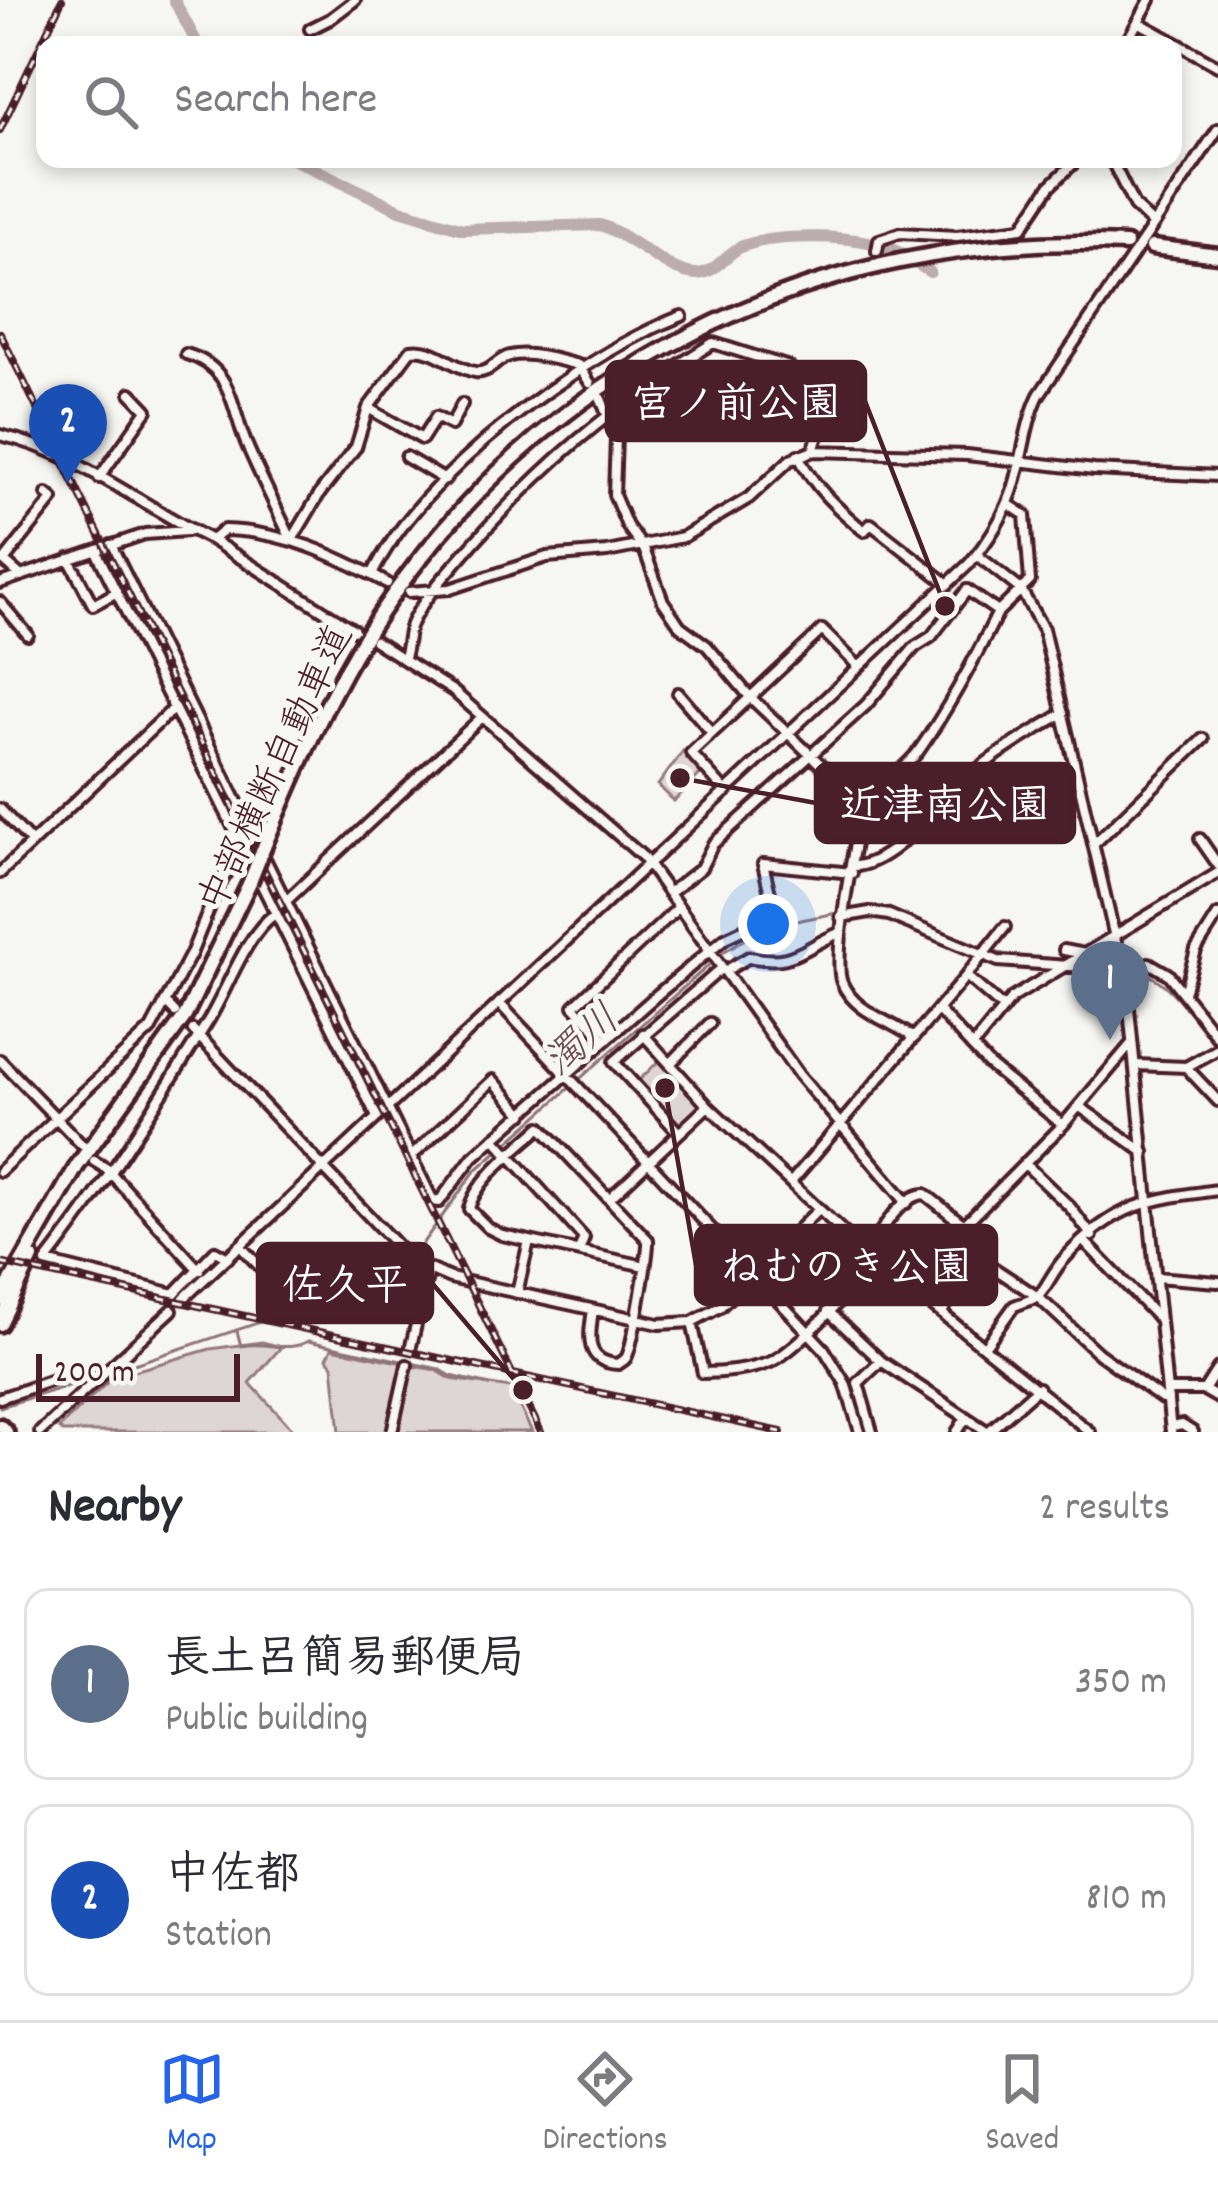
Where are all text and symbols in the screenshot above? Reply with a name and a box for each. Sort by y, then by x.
search box [36,36,1182,168]
icon: search [78,69,144,135]
text: Search here [174,70,377,134]
callout: 宮ノ前公園 [607,362,865,440]
text: 宮ノ前公園 [631,378,841,438]
pin: 2 [29,384,107,483]
street label: 中部横断自動車道 [188,617,370,923]
callout: 近津南公園 [816,764,1074,842]
text: 近津南公園 [840,780,1050,840]
your location [738,894,798,954]
pin: 1 [1071,941,1149,1040]
water label: 濁川 [533,993,636,1093]
callout: ねむのき公園 [696,1226,996,1304]
text: ねむのき公園 [720,1242,972,1302]
callout: 佐久平 [258,1244,432,1322]
text: 佐久平 [282,1260,408,1320]
scale bar [36,1348,240,1401]
text: 200 m [54,1351,135,1398]
text: Nearby [48,1474,181,1546]
text: 2 results [1039,1483,1170,1538]
text: 長土呂簡易郵便局 [165,1630,525,1694]
text: 1 [86,1657,94,1712]
text: 350 m [1075,1657,1167,1712]
text: Public building [165,1694,368,1749]
text: 中佐都 [165,1846,300,1910]
text: 2 [81,1873,99,1928]
text: 810 m [1086,1873,1167,1928]
text: Station [165,1910,272,1965]
tab: Map [159,2046,225,2165]
tab: Directions [543,2046,668,2165]
tab: Saved [985,2046,1059,2165]

